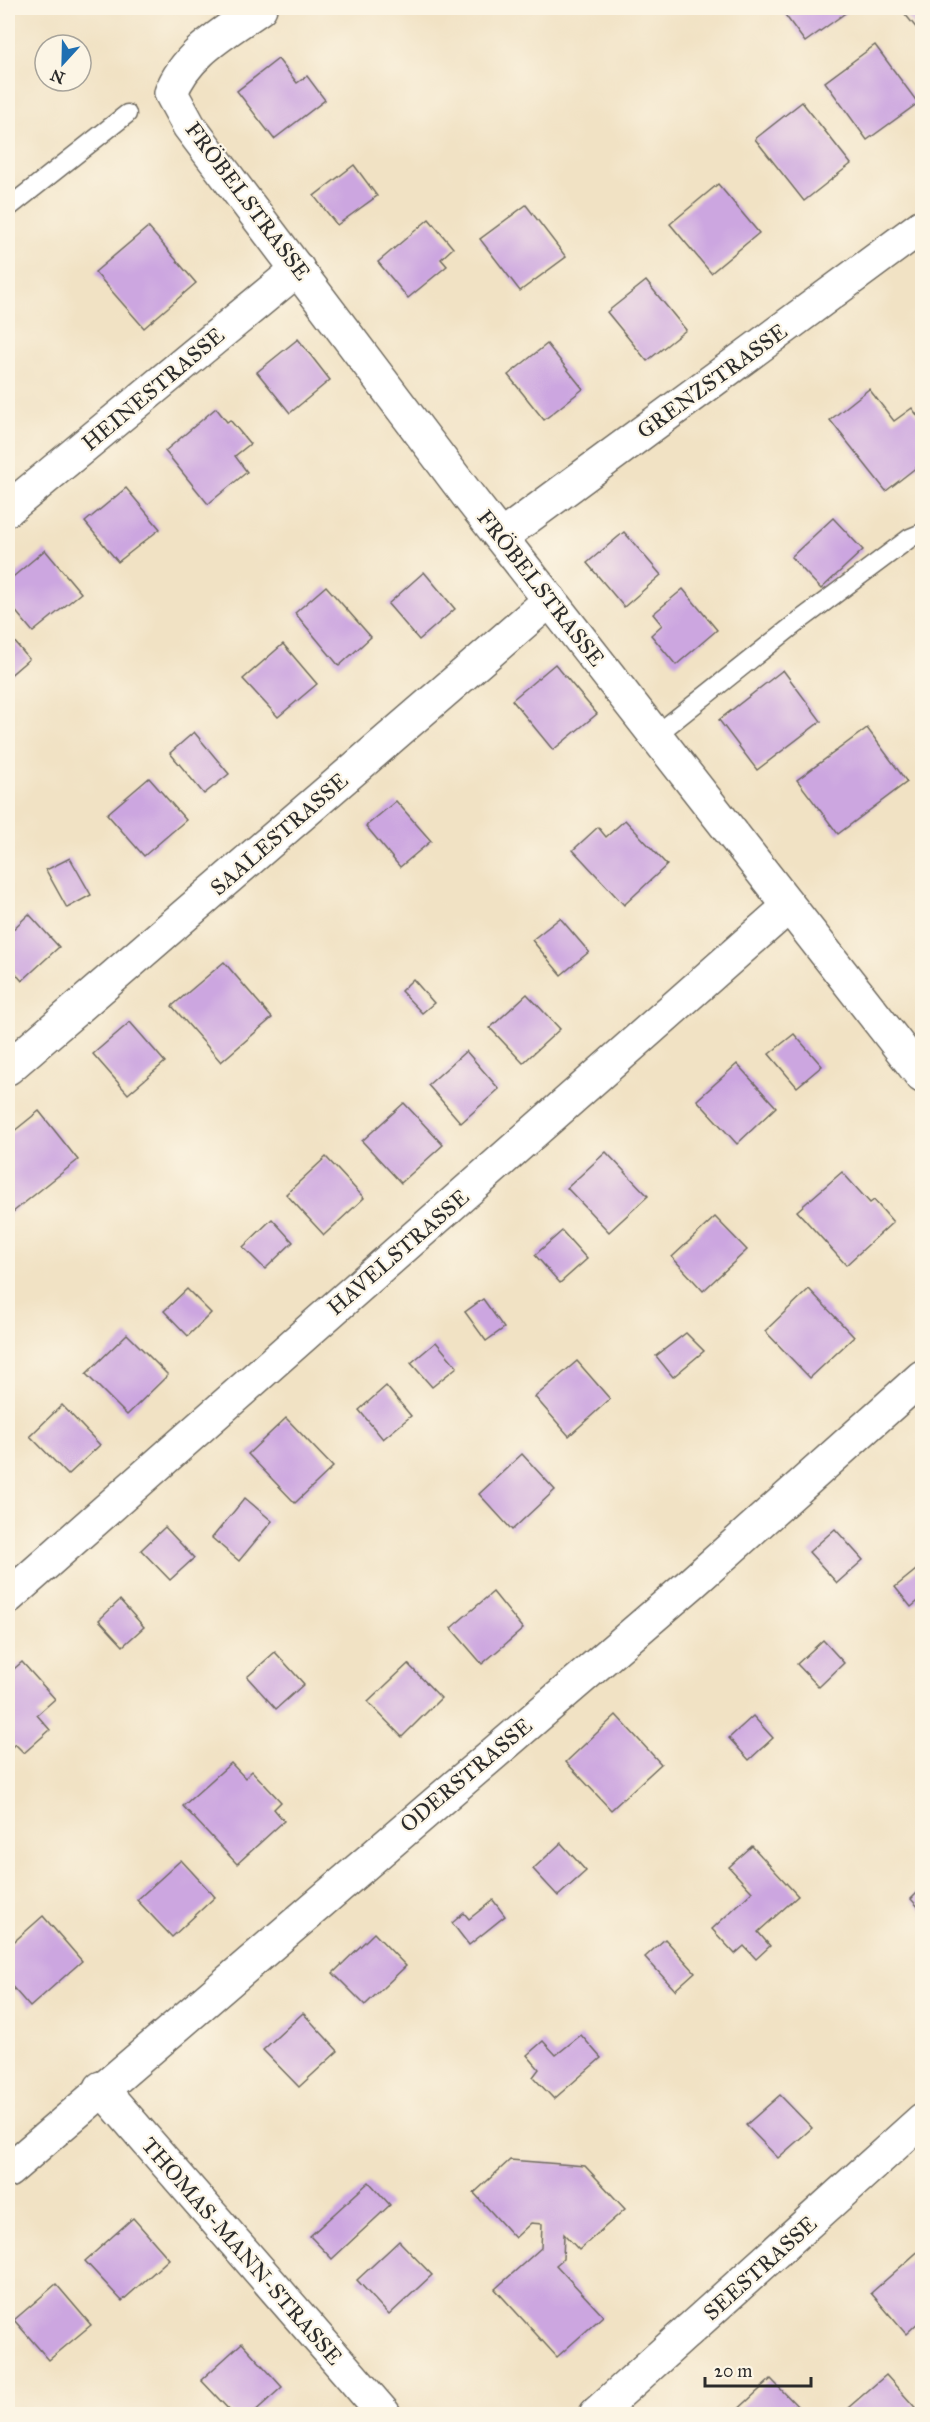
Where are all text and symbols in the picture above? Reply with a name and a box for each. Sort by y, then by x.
north arrow [33,33,93,93]
text: N [47,65,67,88]
street label: FRÖBELSTRASSE [180,116,317,286]
street label: GRENZSTRASSE [632,317,792,444]
street label: HEINESTRASSE [76,321,230,456]
street label: FRÖBELSTRASSE [471,504,611,672]
street label: SAALESTRASSE [205,767,353,901]
street label: HAVELSTRASSE [322,1183,474,1321]
street label: ODERSTRASSE [395,1712,538,1838]
street label: THOMAS-MANN-STRASSE [136,2132,348,2370]
street label: SEESTRASSE [698,2210,822,2326]
scale bar [705,2350,812,2388]
text: 20 m [714,2360,752,2382]

